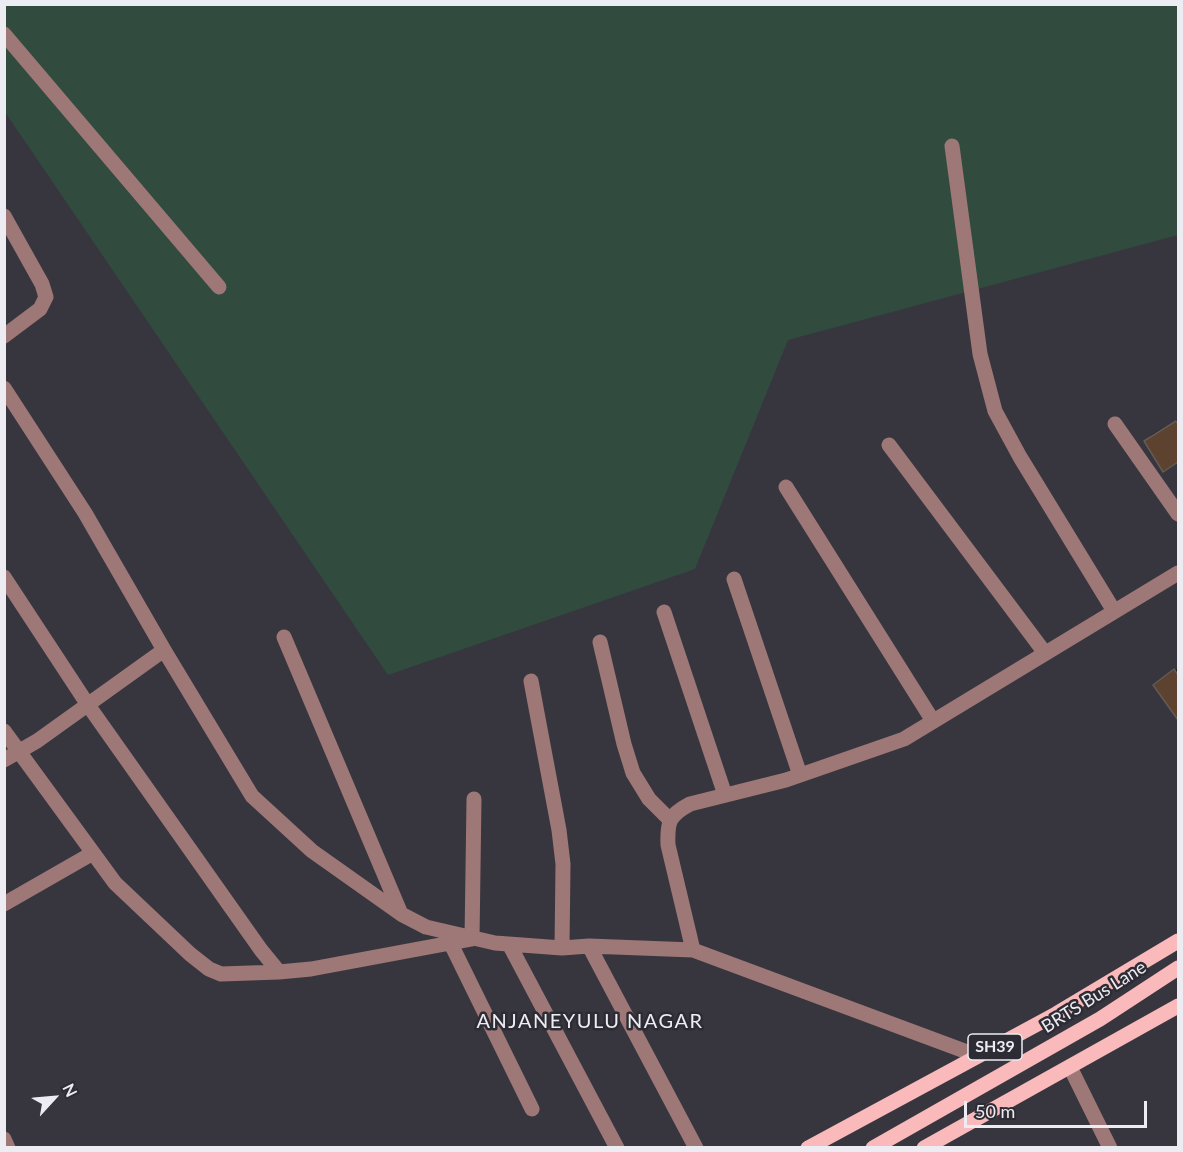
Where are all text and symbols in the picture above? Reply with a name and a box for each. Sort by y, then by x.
street label: BRTS Bus Lane [1038,956,1150,1038]
district label: ANJANEYULU NAGAR [476,1010,704,1034]
road number: SH39 [968,1034,1022,1060]
north arrow [24,1068,84,1128]
text: N [59,1080,82,1100]
scale bar [967,1089,1150,1127]
text: 50 m [975,1100,1015,1122]

